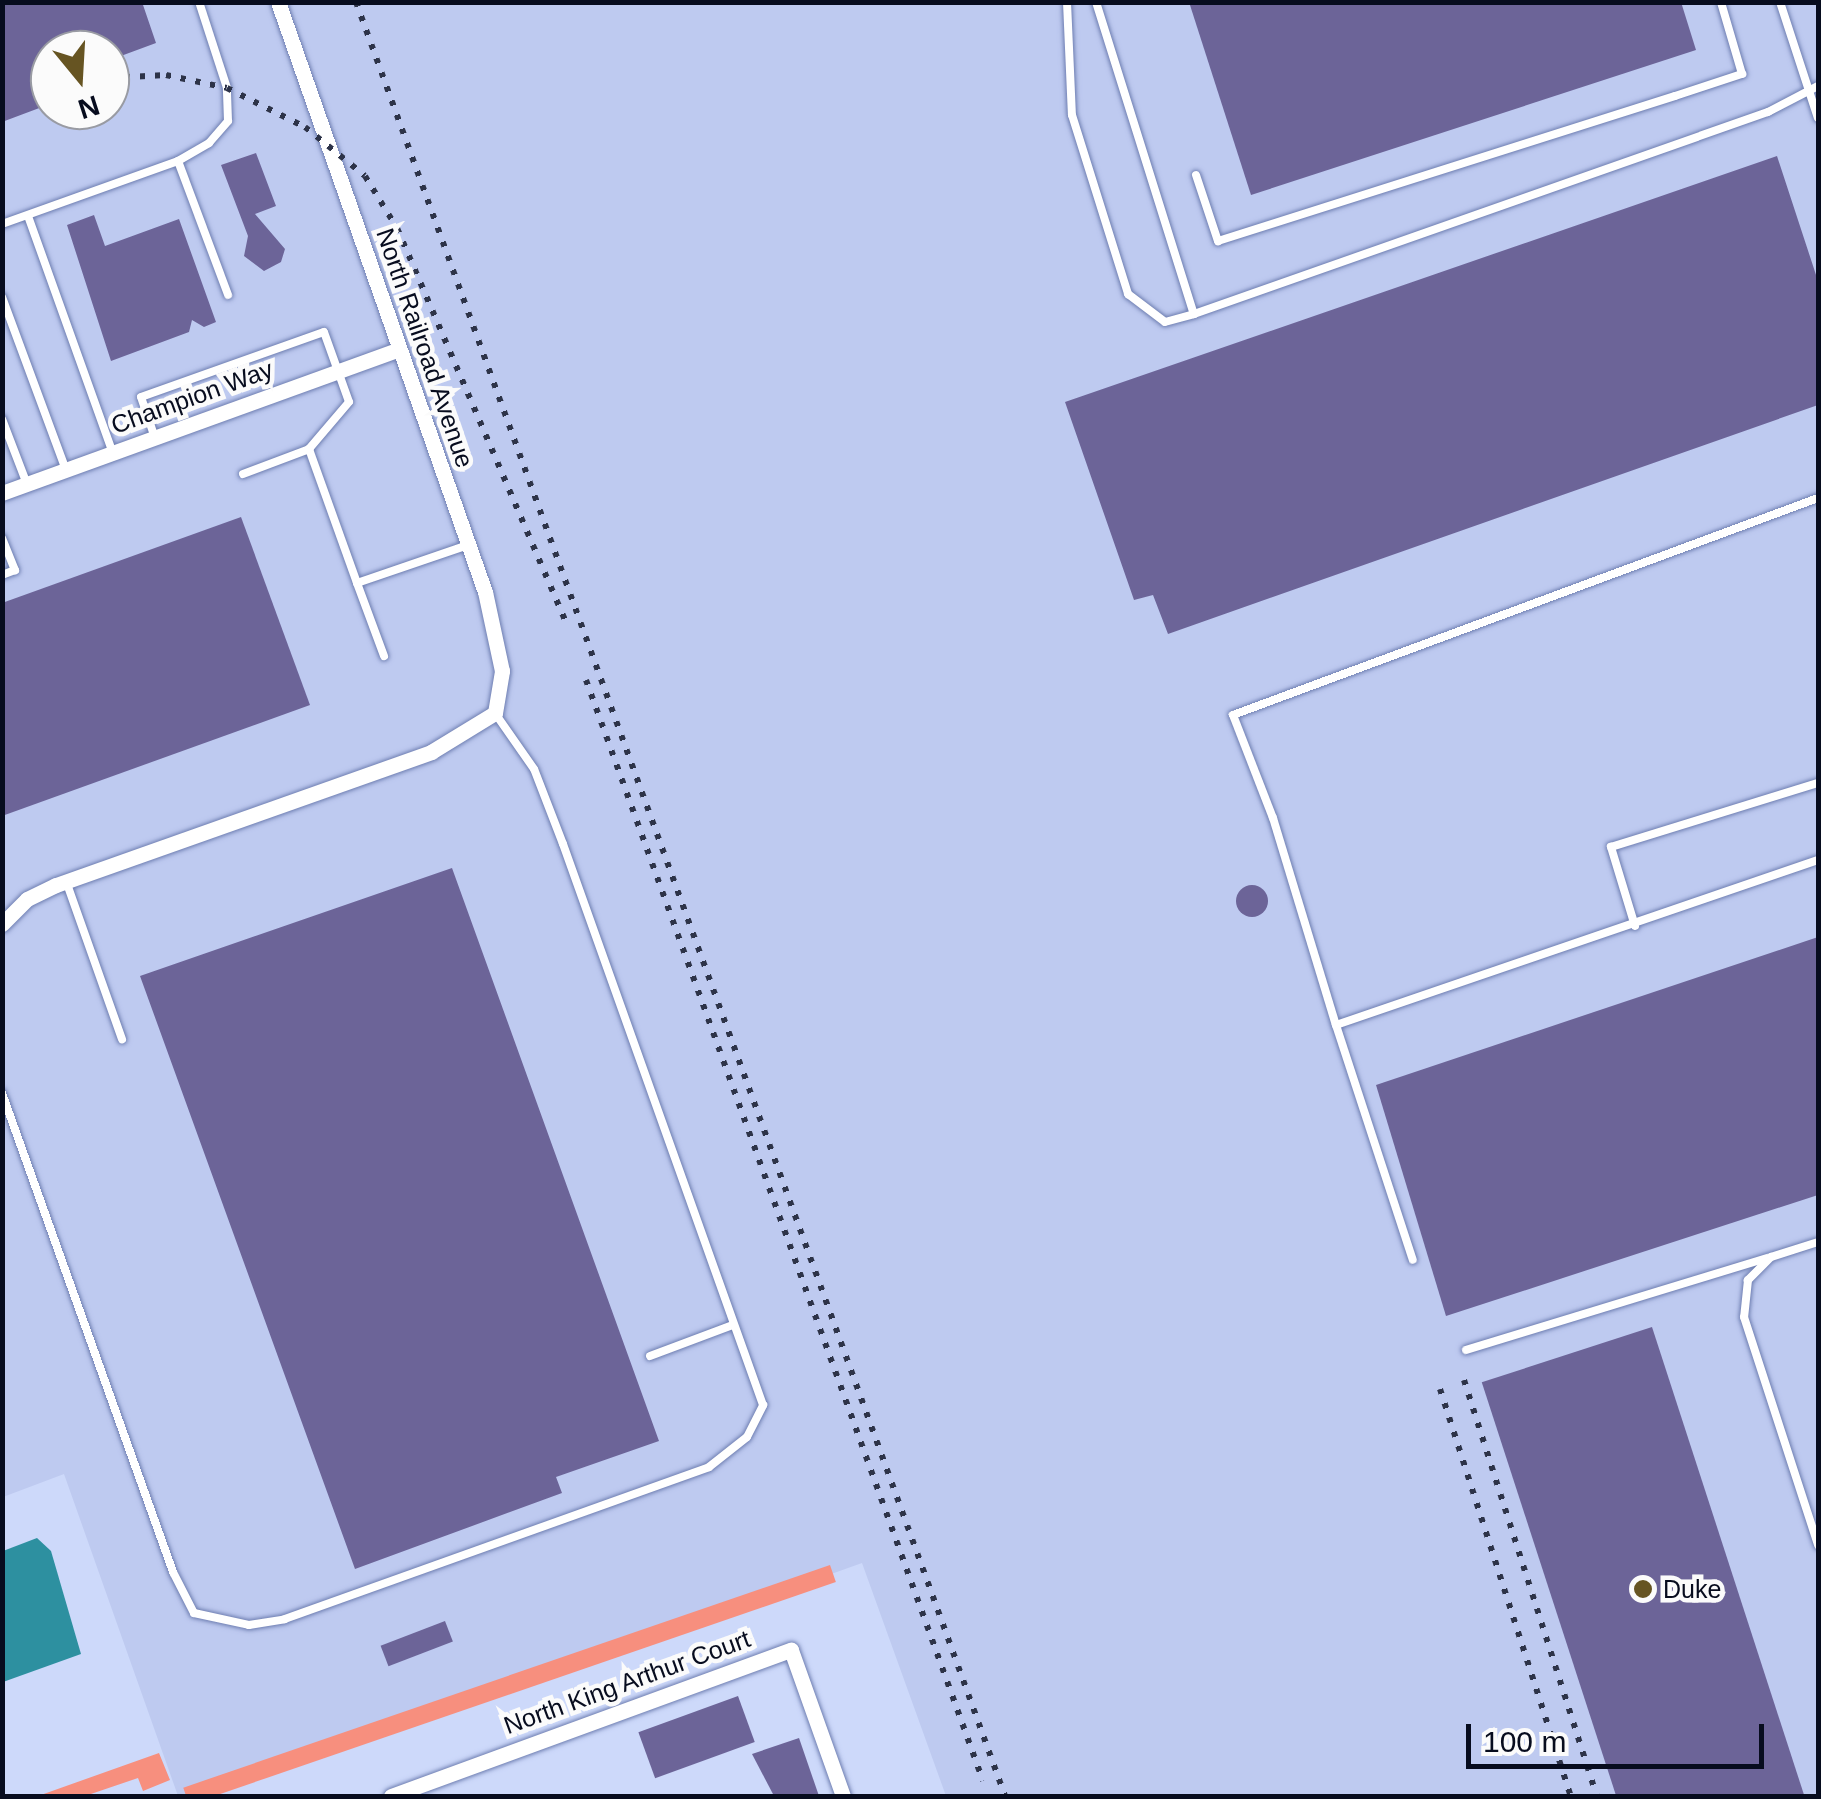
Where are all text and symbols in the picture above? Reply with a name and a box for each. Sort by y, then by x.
north arrow [30,30,130,130]
text: N [74,89,103,125]
street label: North Railroad Avenue [370,224,480,472]
street label: Champion Way [107,354,277,440]
place label: Duke [1663,1574,1721,1604]
marker: Duke [1632,1578,1654,1600]
street label: North King Arthur Court [499,1623,755,1741]
scale bar [1471,1704,1768,1766]
text: 100 m [1483,1725,1566,1758]

